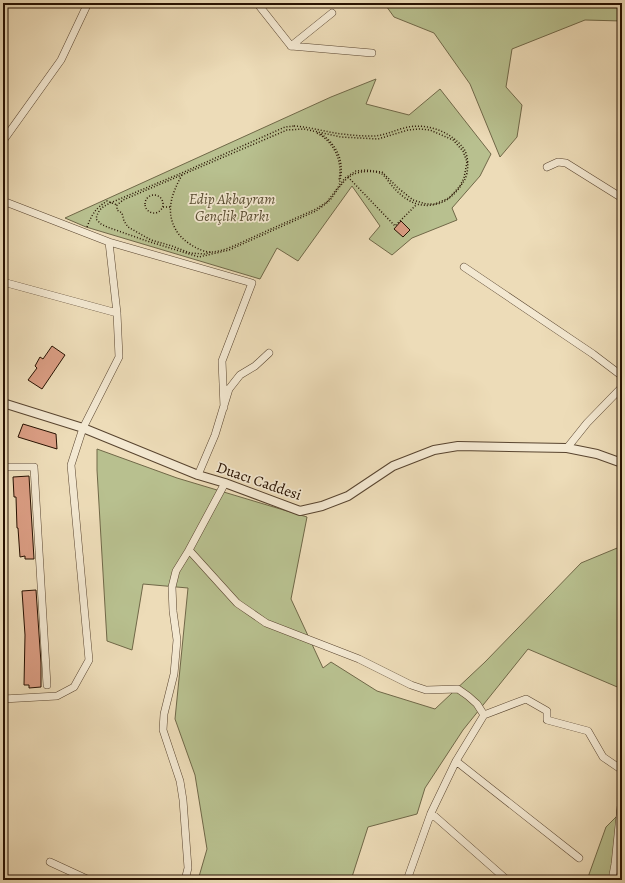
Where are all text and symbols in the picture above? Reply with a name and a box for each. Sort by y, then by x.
park label: Edip Akbayram Gençlik Parkı [189,189,275,226]
street label: Duacı Caddesi [214,457,304,505]

